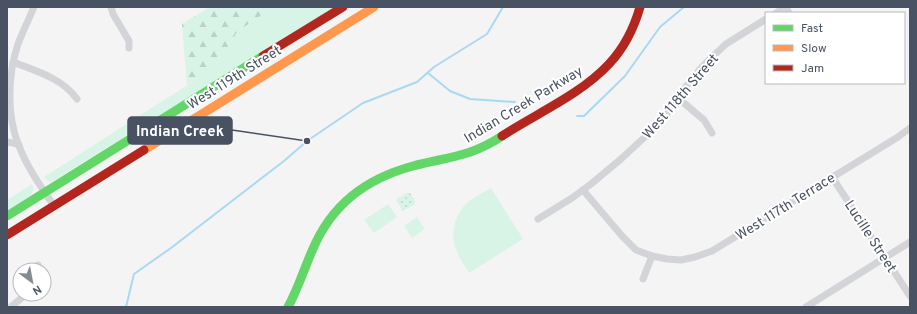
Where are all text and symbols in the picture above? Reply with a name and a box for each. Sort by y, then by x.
legend [765,12,905,84]
text: Fast [801,21,823,37]
text: Slow [801,41,827,57]
street label: West 119th Street [185,43,285,114]
street label: West 118th Street [639,51,723,143]
text: Jam [801,61,824,77]
street label: Indian Creek Parkway [461,63,586,148]
callout: Indian Creek [128,117,232,144]
text: Indian Creek [136,123,224,142]
street label: West 117th Terrace [733,170,839,245]
street label: Lucille Street [840,197,899,276]
north arrow [12,262,52,302]
text: N [30,282,44,298]

